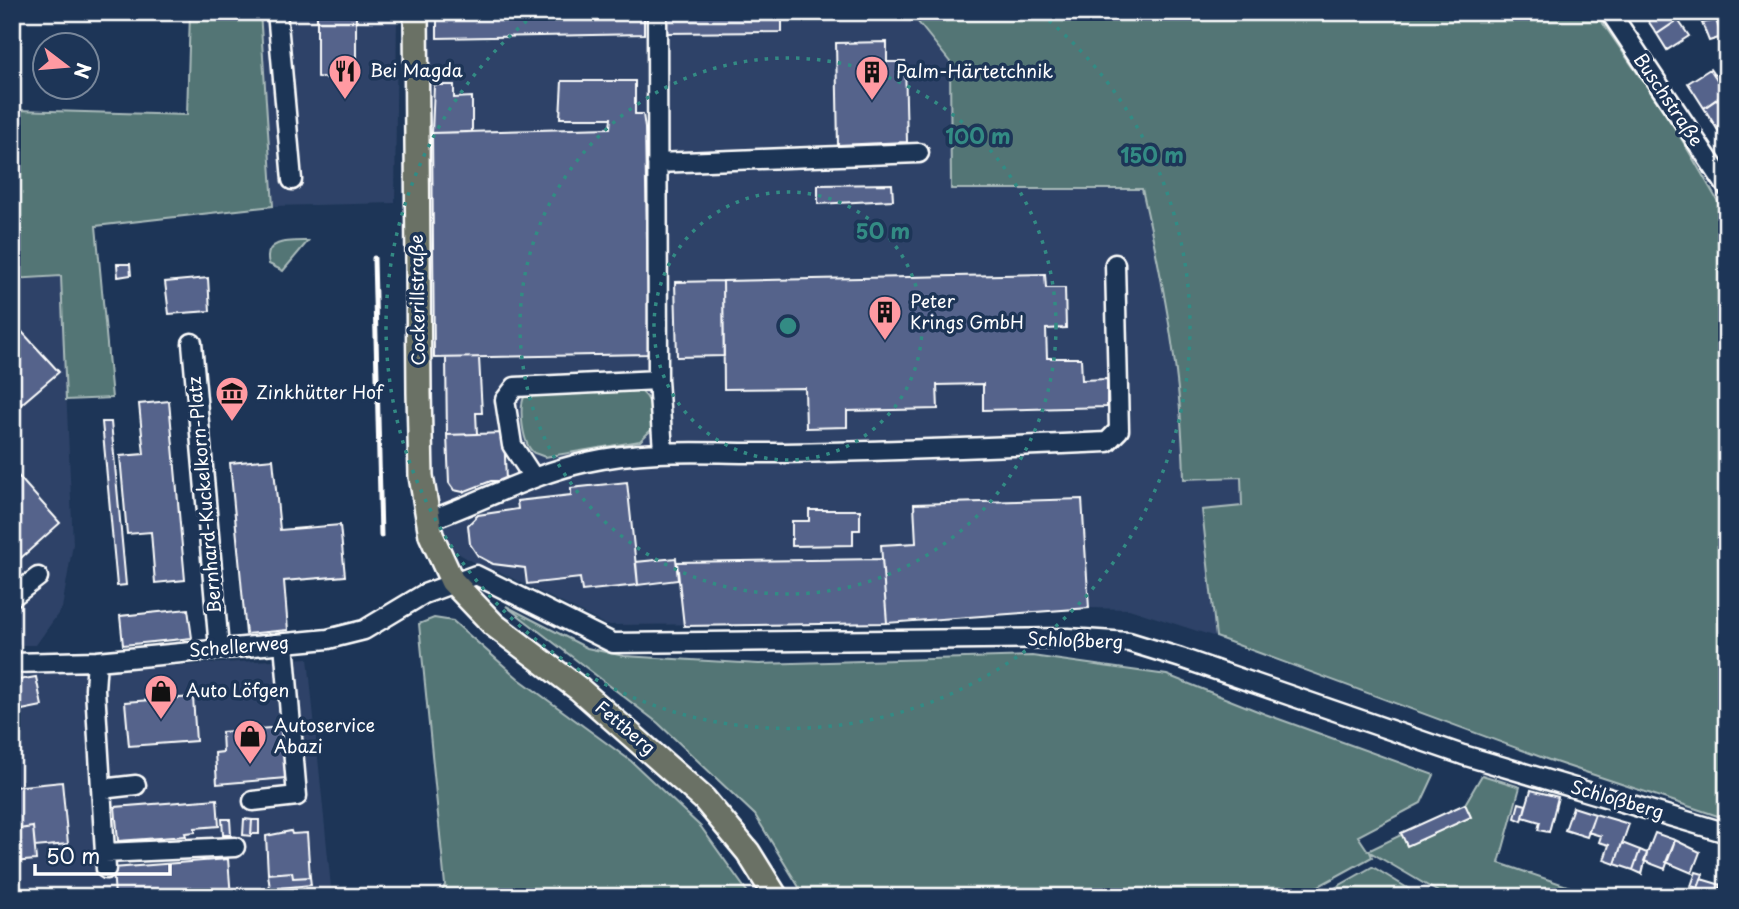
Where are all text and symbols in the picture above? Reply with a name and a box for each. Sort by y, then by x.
north arrow [32,32,102,102]
street label: Buschstraße [1628,47,1710,151]
restaurant icon: Bei Magda [326,52,364,101]
building icon: Palm-Härtetchnik [853,53,891,102]
place label: Bei Magda [370,56,463,83]
place label: Palm-Härtetchnik [896,57,1053,84]
text: N [68,60,99,82]
text: 100 m [945,119,1011,151]
text: 150 m [1120,138,1184,170]
text: 50 m [856,214,910,246]
street label: Cockerillstraße [402,234,431,366]
place label: Peter Krings GmbH [910,287,1024,335]
building icon: Peter Krings GmbH [866,293,904,342]
centre of rings [776,314,800,338]
museum icon: Zinkhütter Hof [213,374,251,423]
street label: Bernhard-Kuckelkorn-Platz [180,375,227,615]
place label: Zinkhütter Hof [256,378,385,405]
street label: Schloßberg [1027,624,1124,655]
street label: Schellerweg [188,628,290,663]
shop icon: Auto Löfgen [142,672,180,721]
place label: Auto Löfgen [186,676,289,703]
street label: Fettberg [590,694,662,760]
place label: Autoservice Abazi [274,711,375,759]
shop icon: Autoservice Abazi [231,717,269,766]
street label: Schloßberg [1568,772,1667,825]
scale bar [35,832,170,876]
text: 50 m [46,839,100,871]

